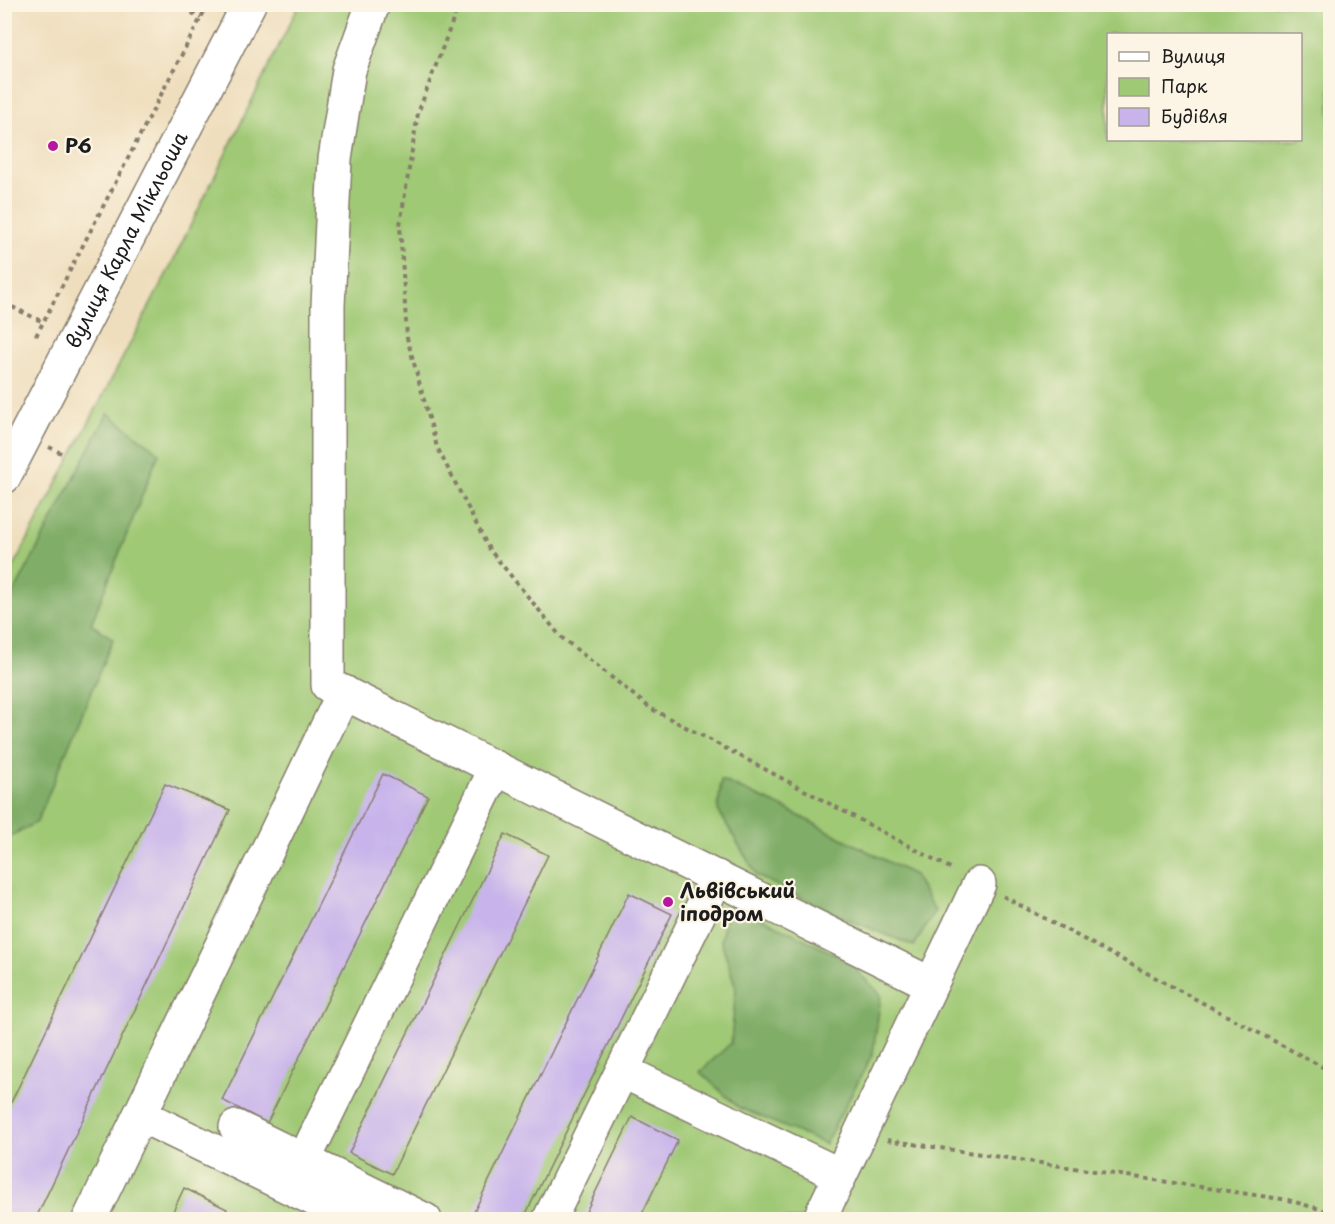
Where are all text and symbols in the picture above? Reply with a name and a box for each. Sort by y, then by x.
legend [1107,33,1302,141]
text: Вулиця [1161,42,1226,69]
text: Парк [1161,72,1208,99]
text: Будівля [1161,102,1228,129]
street label: вулиця Карла Мікльоша [57,125,195,353]
place label: P6 [65,130,91,160]
marker: P6 [46,139,60,153]
place label: Львівський іподром [680,875,795,928]
marker: Львівський іподром [661,895,675,909]

